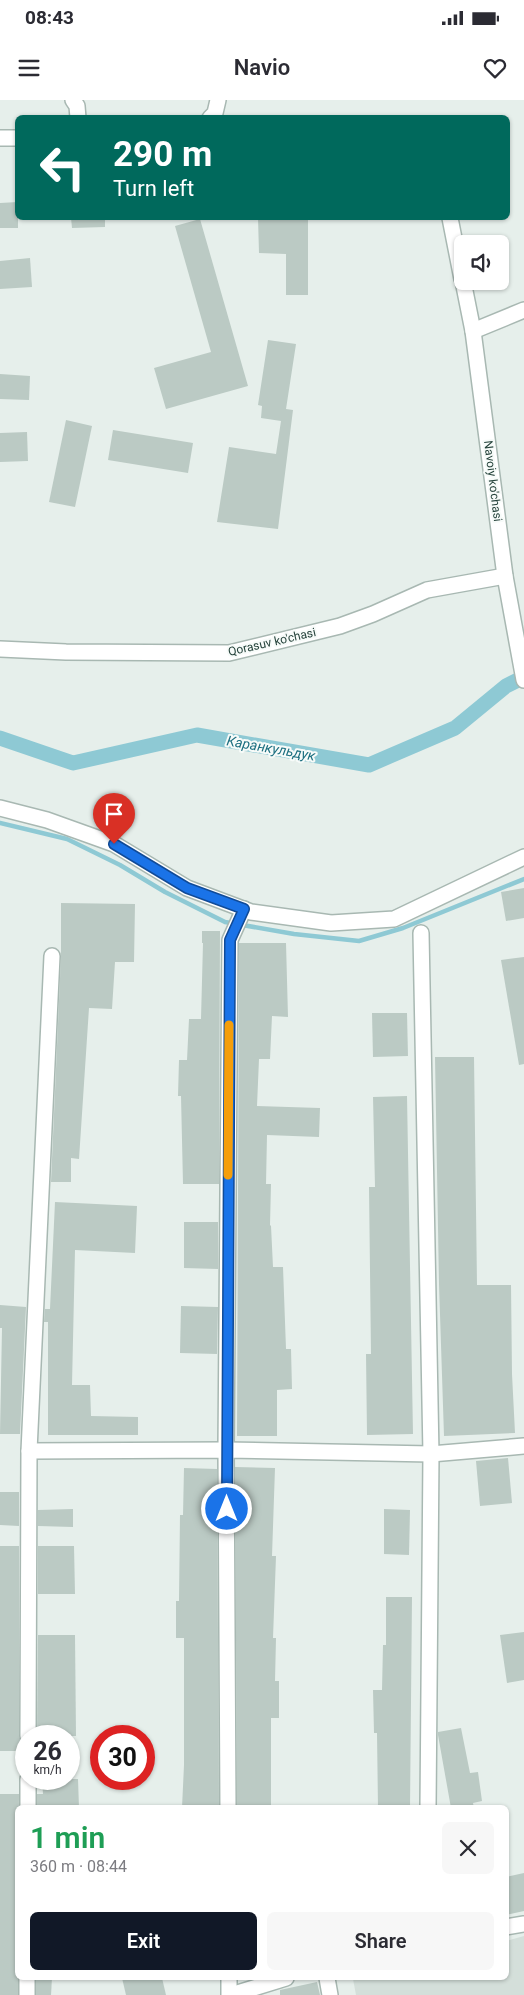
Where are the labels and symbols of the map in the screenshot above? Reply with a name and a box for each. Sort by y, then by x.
street label: Navoiy ko'chasi [481,440,505,522]
street label: Qorasuv ko'chasi [227,625,317,659]
water label: Каранкульдук [225,732,317,764]
pin [93,793,135,844]
position arrow [200,1482,252,1534]
speed limit sign: 30 [90,1725,155,1790]

